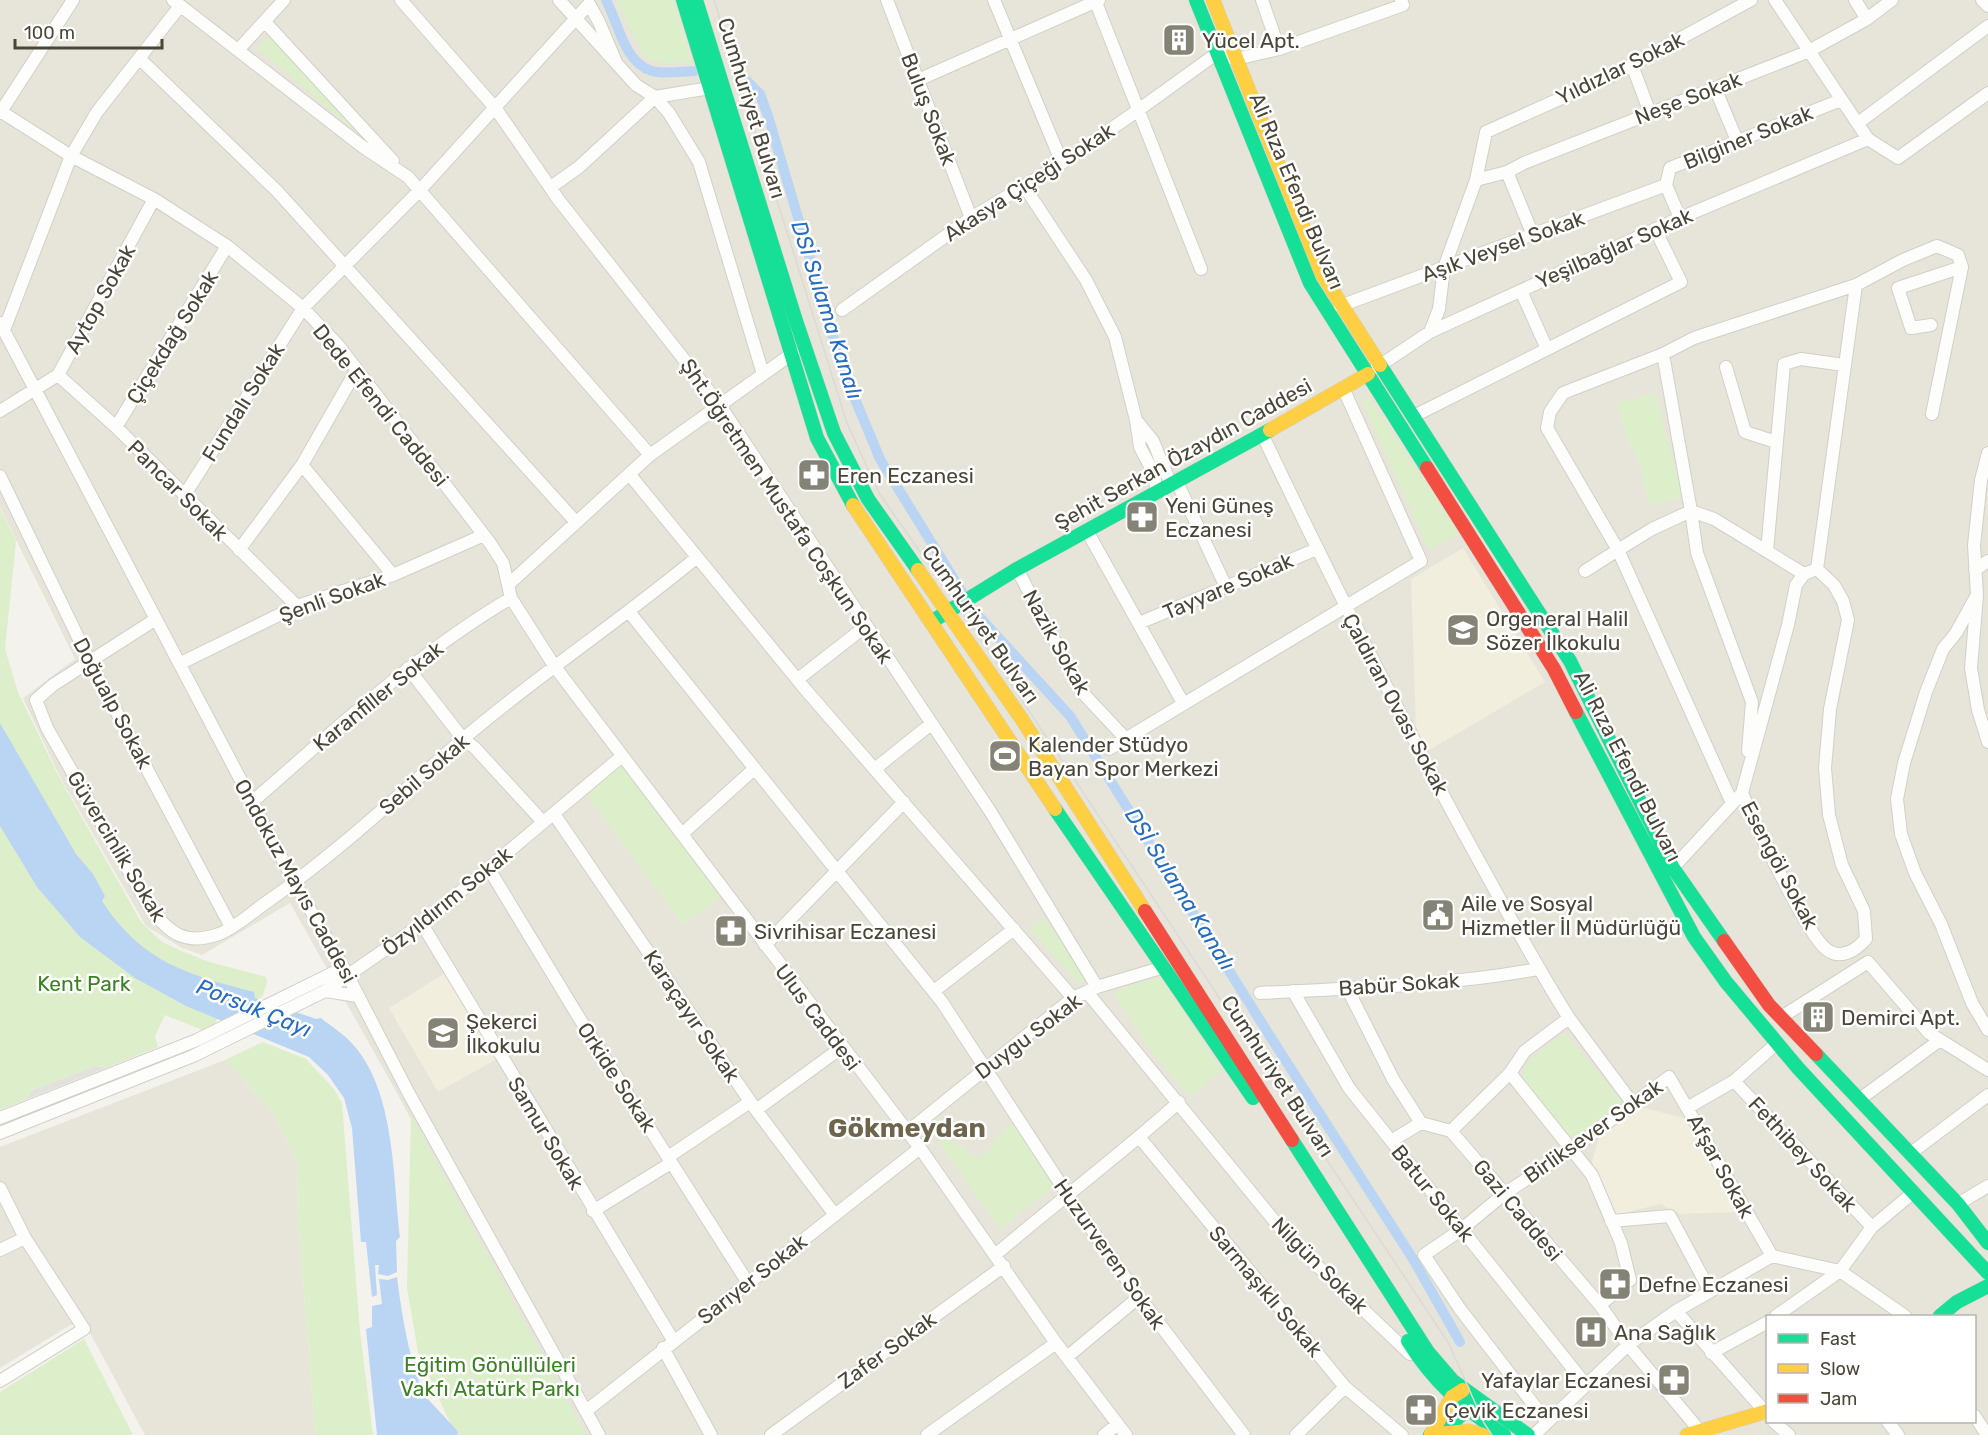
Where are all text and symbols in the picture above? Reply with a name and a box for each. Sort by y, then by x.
scale bar [15,12,162,50]
street label: Cumhuriyet Bulvarı [713,15,791,201]
text: 100 m [24,22,75,44]
building icon: Yücel Apt. [1161,22,1197,58]
street label: Yıldızlar Sokak [1552,26,1688,110]
place label: Yücel Apt. [1202,28,1300,53]
street label: Buluş Sokak [896,49,962,169]
street label: Neşe Sokak [1631,66,1745,130]
street label: Ali Rıza Efendi Bulvarı [1244,89,1350,293]
street label: Bilginer Sokak [1680,100,1816,174]
street label: Akasya Çiçeği Sokak [939,118,1119,246]
street label: Yeşilbağlar Sokak [1532,202,1696,294]
street label: Aşık Veysel Sokak [1418,205,1588,287]
water label: DSİ Sulama Kanalı [785,217,869,403]
street label: Aytop Sokak [60,240,140,358]
street label: Çiçekdağ Sokak [121,265,223,408]
street label: Dede Efendi Caddesi [308,319,454,491]
street label: Fundalı Sokak [197,338,289,466]
street label: Şht.Öğretmen Mustafa Coşkun Sokak [675,354,899,668]
street label: Şehit Serkan Özaydın Caddesi [1050,373,1316,535]
street label: Pancar Sokak [123,435,233,545]
pharmacy icon: Eren Eczanesi [796,457,832,493]
place label: Eren Eczanesi [837,463,974,488]
place label: Yeni Güneş Eczanesi [1165,493,1274,542]
pharmacy icon: Yeni Güneş Eczanesi [1124,499,1160,535]
street label: Cumhuriyet Bulvarı [917,540,1045,708]
street label: Tayyare Sokak [1159,547,1297,625]
street label: Şenli Sokak [276,566,389,628]
street label: Nazik Sokak [1018,585,1096,699]
place label: Orgeneral Halil Sözer İlkokulu [1486,606,1628,655]
street label: Çaldıran Ovası Sokak [1338,609,1454,799]
school or university icon: Orgeneral Halil Sözer İlkokulu [1445,612,1481,648]
street label: Doğualp Sokak [68,633,158,773]
street label: Karanfiller Sokak [308,636,448,756]
street label: Ali Rıza Efendi Bulvarı [1569,666,1687,866]
street label: Sebil Sokak [374,728,474,820]
place label: Kalender Stüdyo Bayan Spor Merkezi [1028,732,1219,781]
sports icon: Kalender Stüdyo Bayan Spor Merkezi [987,738,1023,774]
street label: Güvercinlik Sokak [62,766,172,926]
street label: Ondokuz Mayıs Caddesi [229,775,363,987]
street label: Esengöl Sokak [1736,797,1824,933]
water label: DSİ Sulama Kanalı [1119,803,1241,975]
street label: Özyıldırım Sokak [377,841,517,961]
place label: Aile ve Sosyal Hizmetler İl Müdürlüğü [1461,891,1681,940]
public building icon: Aile ve Sosyal Hizmetler İl Müdürlüğü [1420,897,1456,933]
pharmacy icon: Sivrihisar Eczanesi [713,913,749,949]
place label: Sivrihisar Eczanesi [754,919,936,944]
street label: Karaçayır Sokak [639,945,745,1087]
street label: Ulus Caddesi [770,959,866,1075]
street label: Babür Sokak [1337,967,1461,1001]
park label: Kent Park [37,971,131,996]
water label: Porsuk Çayı [193,973,315,1043]
street label: Duygu Sokak [970,988,1086,1084]
street label: Cumhuriyet Bulvarı [1216,990,1340,1162]
building icon: Demirci Apt. [1800,999,1836,1035]
place label: Demirci Apt. [1841,1005,1960,1030]
place label: Şekerci İlkokulu [466,1009,540,1058]
school or university icon: Şekerci İlkokulu [425,1015,461,1051]
street label: Orkide Sokak [572,1017,662,1137]
street label: Samur Sokak [503,1072,589,1194]
street label: Birliksever Sokak [1519,1074,1667,1188]
street label: Fethibey Sokak [1743,1091,1863,1217]
street label: Afşar Sokak [1682,1110,1760,1222]
district label: Gökmeydan [828,1112,986,1144]
street label: Batur Sokak [1386,1140,1480,1247]
street label: Gazi Caddesi [1468,1154,1568,1266]
street label: Huzurveren Sokak [1049,1174,1171,1334]
street label: Nilgün Sokak [1267,1212,1373,1318]
street label: Sarmaşıklı Sokak [1204,1221,1328,1362]
street label: Sarıyer Sokak [692,1229,812,1329]
pharmacy icon: Defne Eczanesi [1597,1266,1633,1302]
place label: Defne Eczanesi [1638,1272,1789,1297]
street label: Zafer Sokak [833,1306,941,1394]
hospital icon: Ana Sağlık [1573,1314,1609,1350]
legend [1766,1315,1976,1423]
place label: Ana Sağlık [1614,1320,1716,1345]
text: Fast [1820,1328,1856,1350]
park label: Eğitim Gönüllüleri Vakfı Atatürk Parkı [400,1352,580,1401]
text: Slow [1820,1358,1860,1380]
pharmacy icon: Yafaylar Eczanesi [1656,1362,1692,1398]
place label: Yafaylar Eczanesi [1481,1368,1651,1393]
text: Jam [1820,1388,1857,1410]
pharmacy icon: Çevik Eczanesi [1403,1392,1439,1428]
place label: Çevik Eczanesi [1444,1398,1589,1423]

